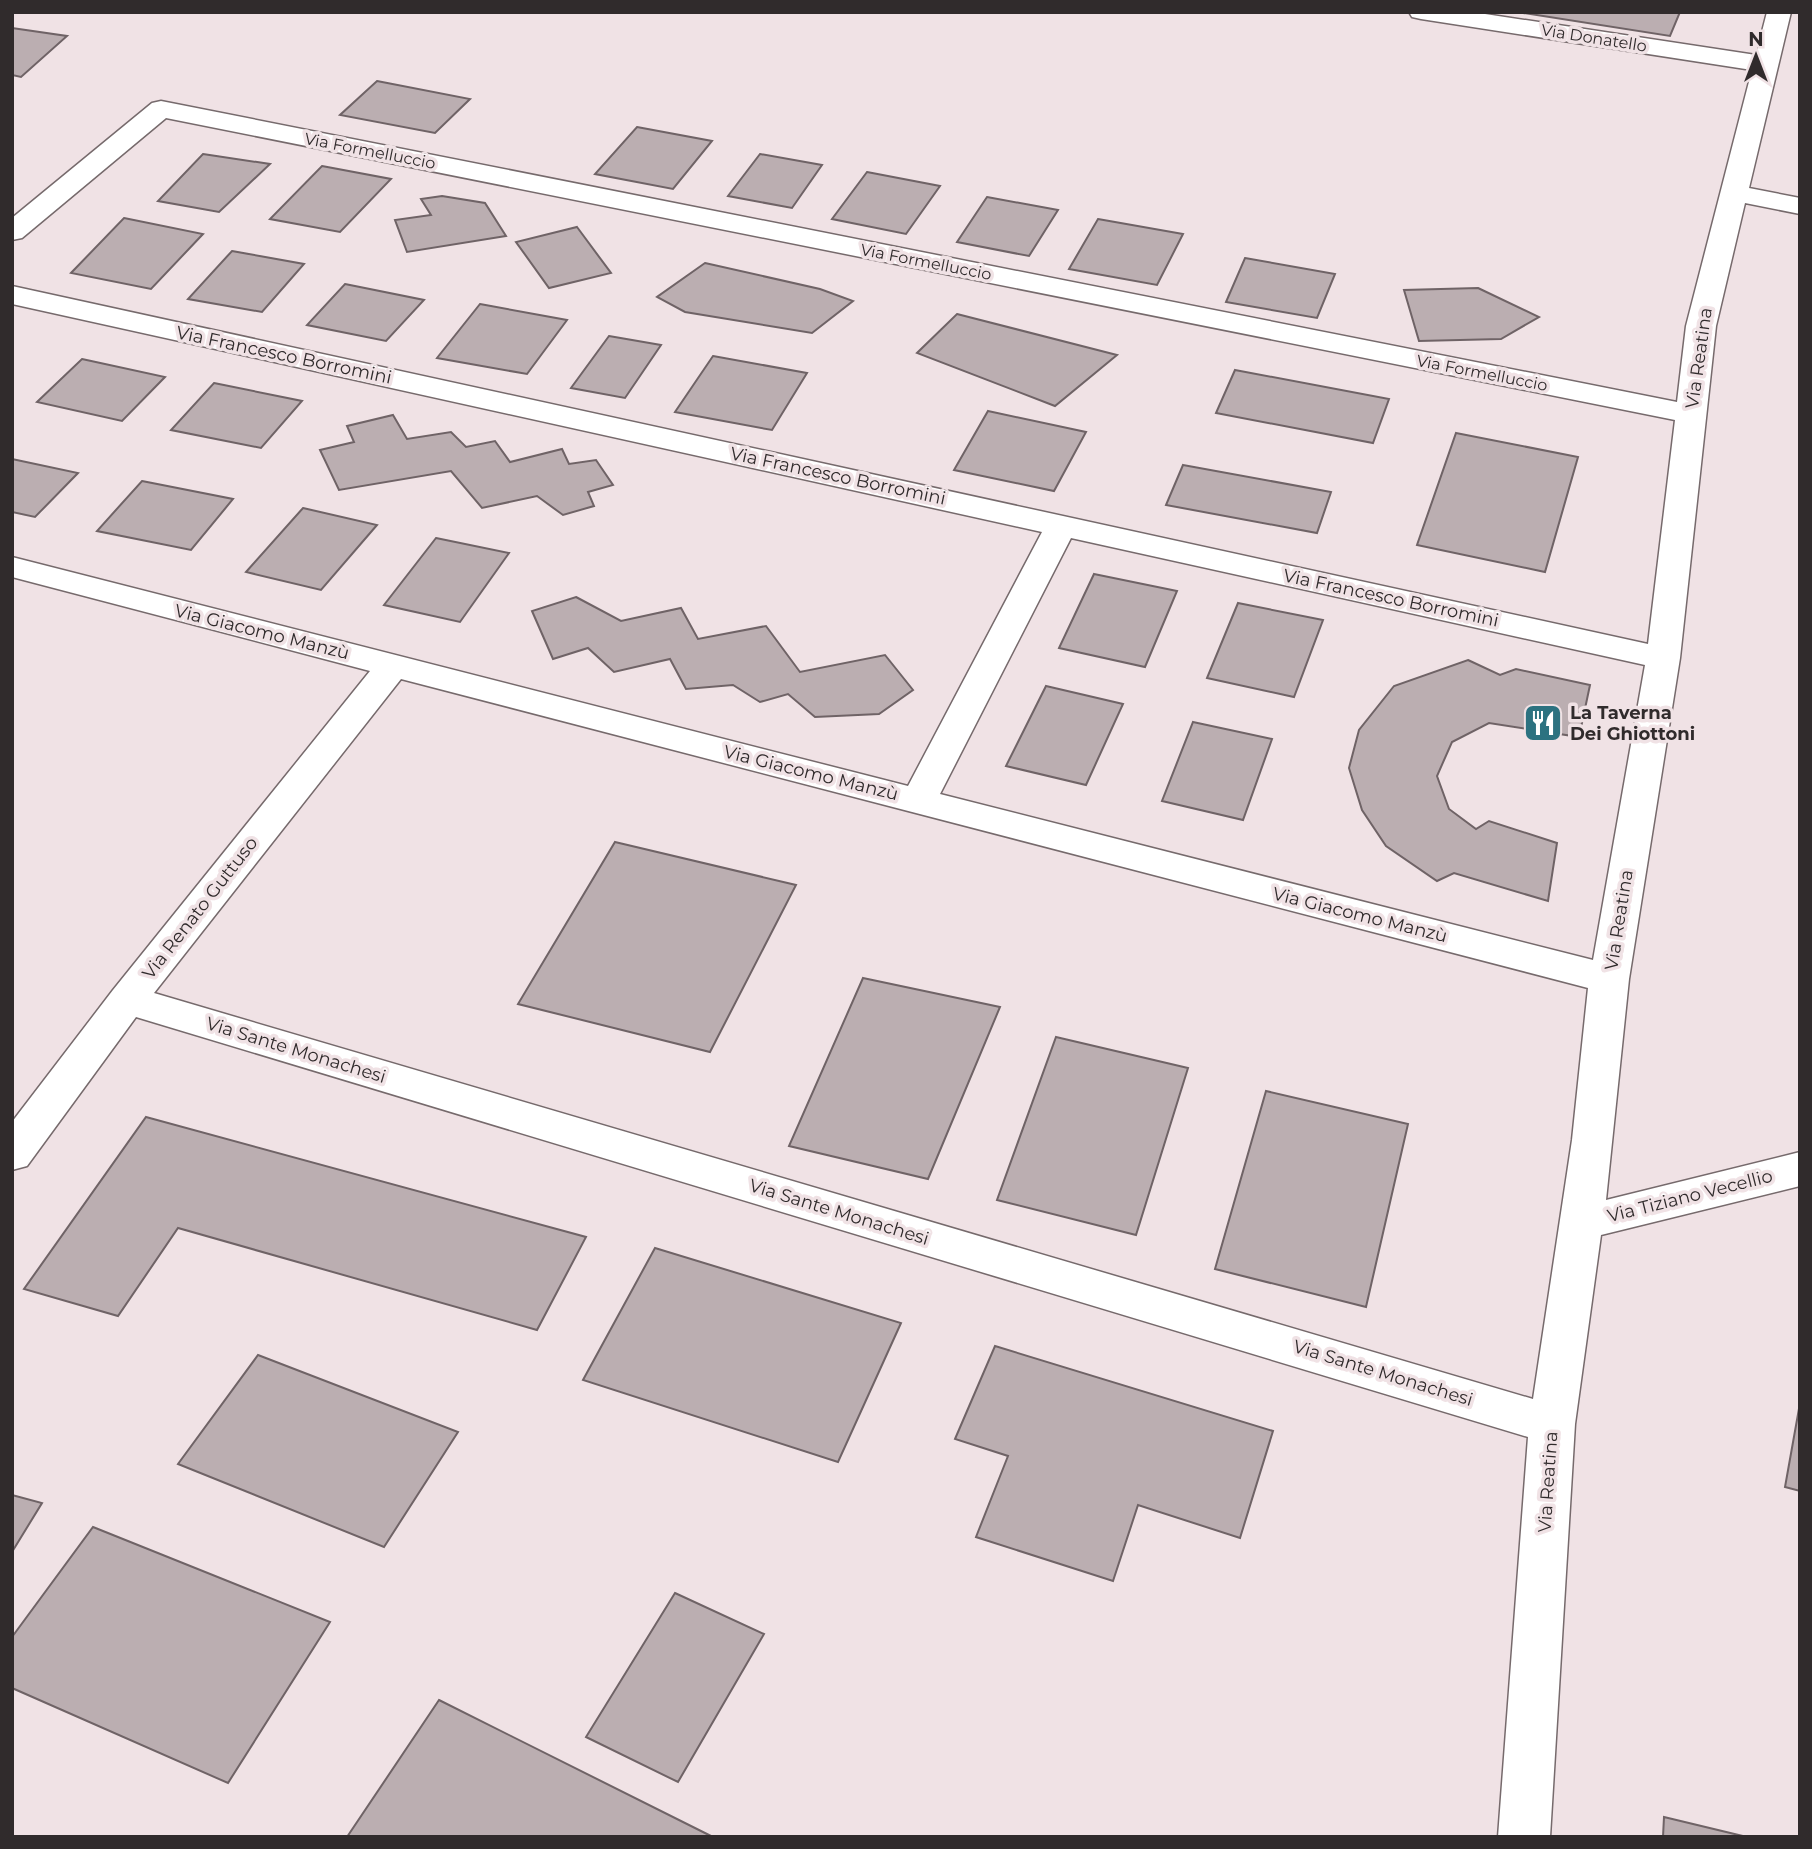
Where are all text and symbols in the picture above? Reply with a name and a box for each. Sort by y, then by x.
street label: Via Donatello [1540,20,1648,56]
north arrow [1721,21,1791,91]
text: N [1748,28,1764,51]
street label: Via Formelluccio [303,129,437,173]
street label: Via Formelluccio [859,240,993,284]
street label: Via Reatina [1681,306,1717,410]
street label: Via Francesco Borromini [174,321,394,389]
street label: Via Formelluccio [1415,351,1549,395]
street label: Via Francesco Borromini [728,442,948,510]
street label: Via Francesco Borromini [1281,564,1501,632]
street label: Via Giacomo Manzù [172,600,352,664]
restaurant icon: La Taverna Dei Ghiottoni [1522,702,1564,744]
place label: La Taverna Dei Ghiottoni [1570,702,1695,745]
street label: Via Giacomo Manzù [721,741,901,805]
street label: Via Renato Guttuso [138,832,262,984]
street label: Via Reatina [1600,868,1638,972]
street label: Via Giacomo Manzù [1270,883,1450,947]
street label: Via Sante Monachesi [203,1012,389,1088]
street label: Via Tiziano Vecellio [1605,1165,1775,1227]
street label: Via Sante Monachesi [746,1174,932,1250]
street label: Via Sante Monachesi [1290,1335,1476,1411]
street label: Via Reatina [1533,1431,1563,1533]

